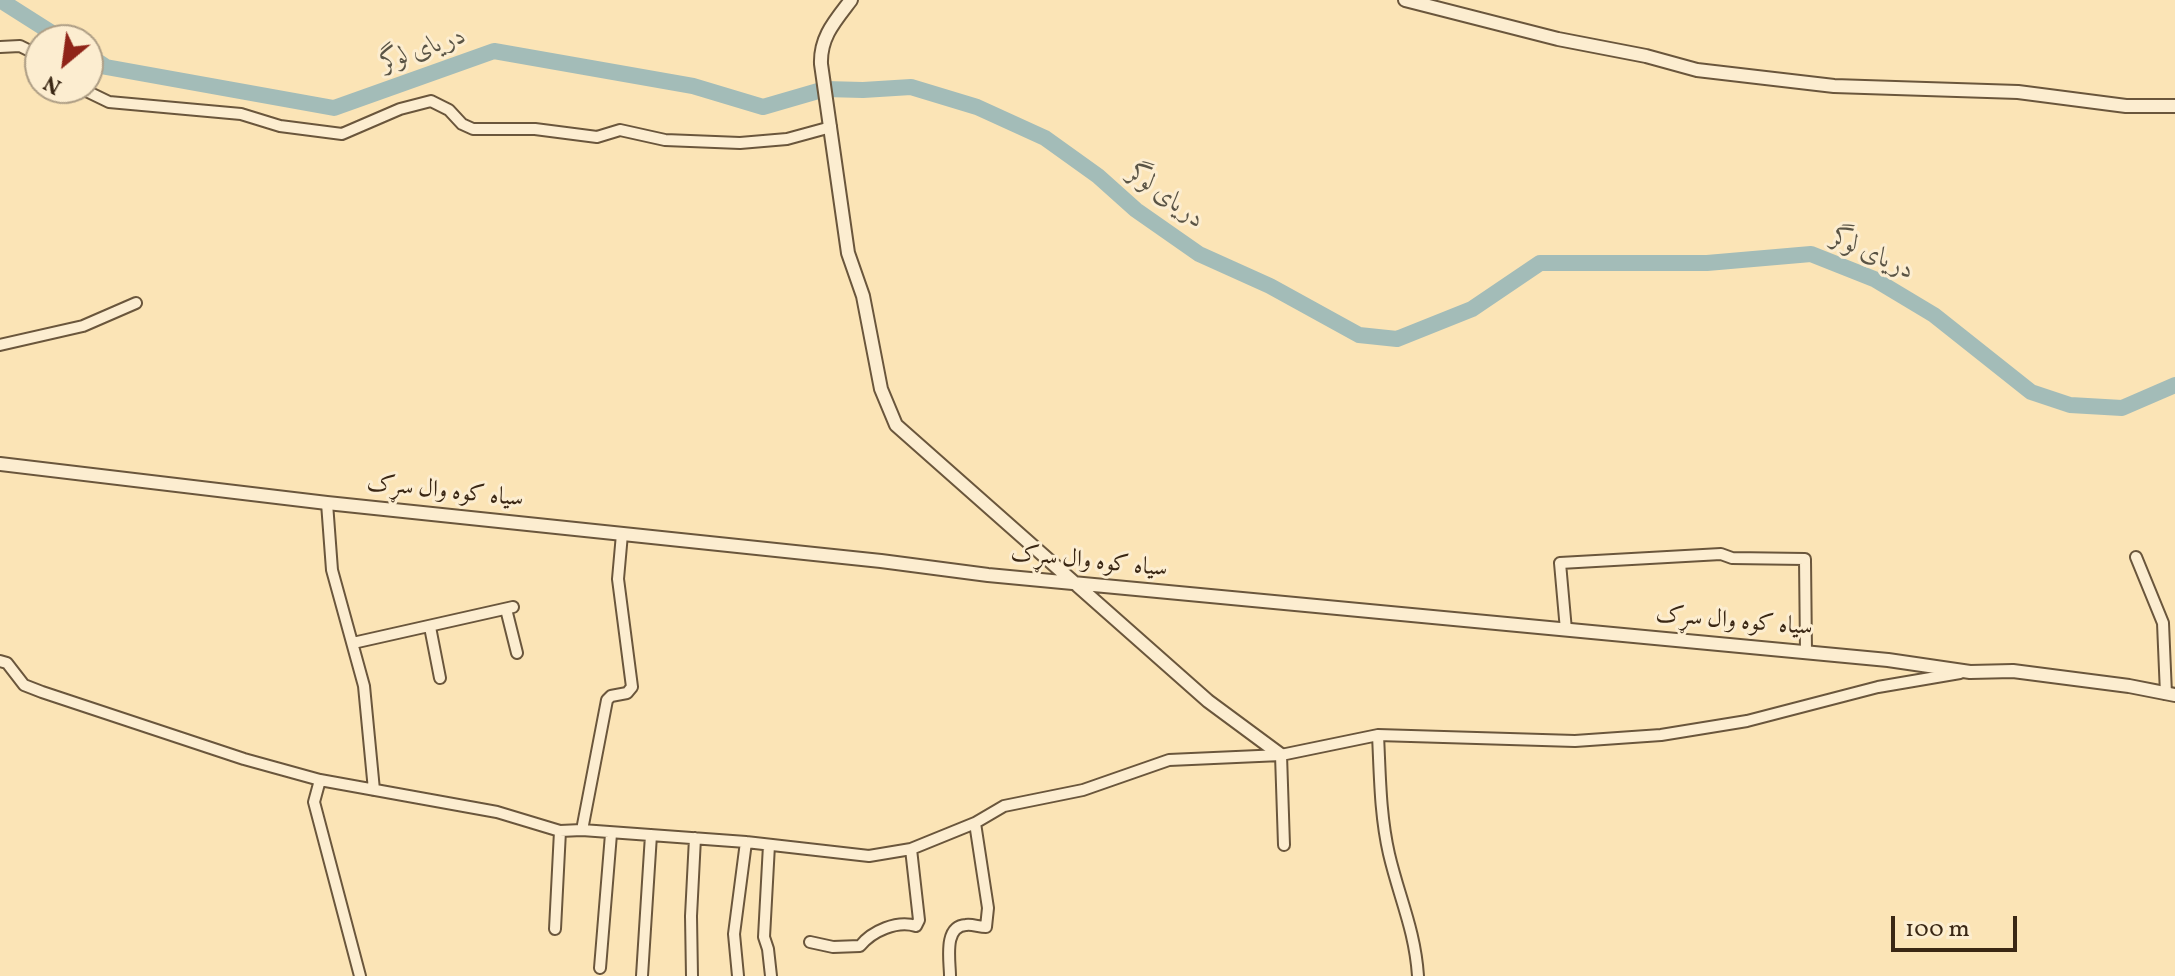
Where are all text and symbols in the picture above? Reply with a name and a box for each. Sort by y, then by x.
water label: دریای لوگر [377,22,471,80]
north arrow [24,24,104,104]
text: N [39,66,68,101]
water label: دریای لوگر [1120,159,1210,237]
water label: دریای لوگر [1825,223,1919,289]
street label: سیاه کوه وال سړک [365,470,525,516]
street label: سیاه کوه وال سړک [1009,540,1169,586]
street label: سیاه کوه وال سړک [1654,602,1814,644]
scale bar [1895,900,2021,950]
text: 100 m [1905,913,1970,947]

